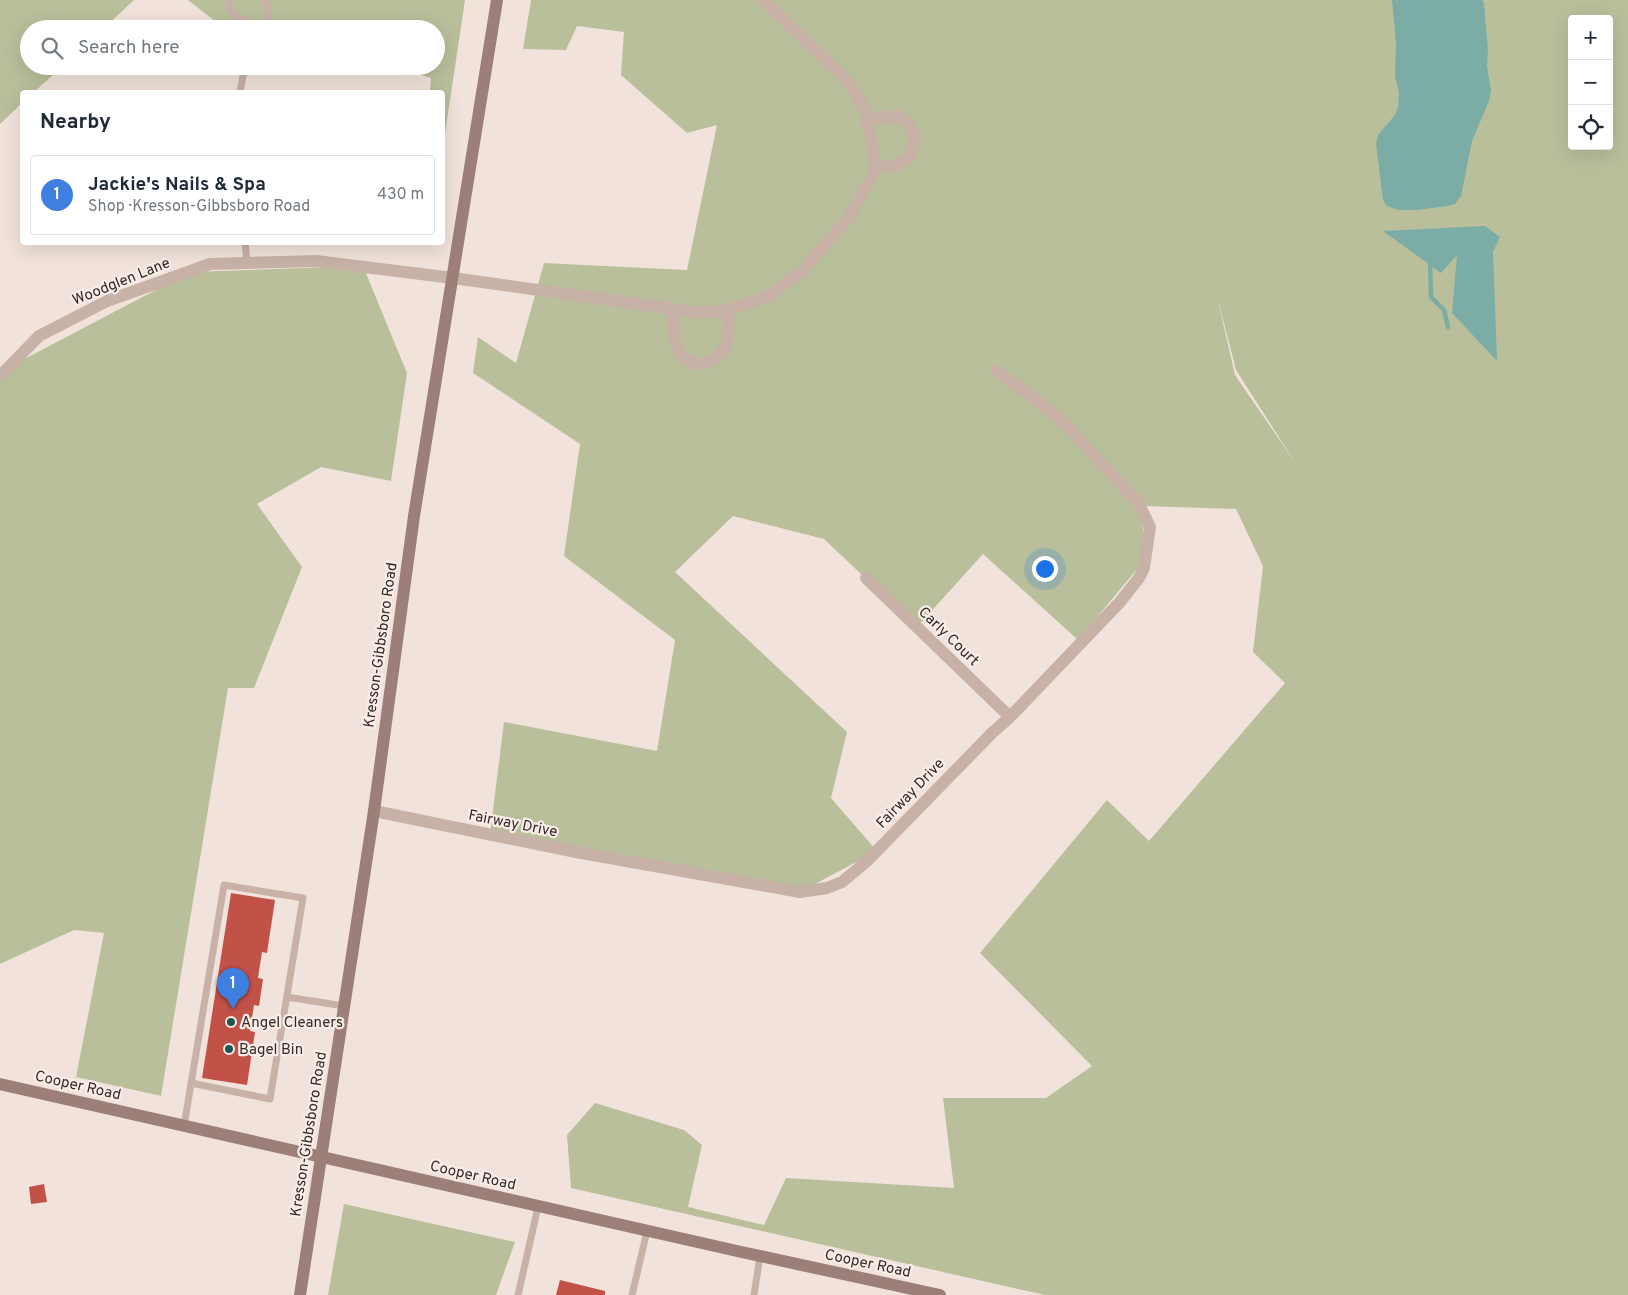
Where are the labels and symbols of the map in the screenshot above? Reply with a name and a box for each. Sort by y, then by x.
street label: Woodglen Lane [70,254,173,311]
your location [1032,556,1058,582]
street label: Kresson-Gibbsboro Road [360,561,403,729]
street label: Carly Court [914,603,982,671]
street label: Fairway Drive [873,755,949,833]
street label: Fairway Drive [467,807,559,842]
pin: 1 [217,968,249,1009]
place label: Angel Cleaners [241,1014,343,1033]
marker: Angel Cleaners [225,1016,237,1028]
place label: Bagel Bin [239,1041,303,1060]
marker: Bagel Bin [223,1043,235,1055]
street label: Kresson-Gibbsboro Road [287,1050,332,1218]
street label: Cooper Road [33,1067,123,1106]
street label: Cooper Road [428,1157,518,1196]
street label: Cooper Road [823,1246,913,1283]

